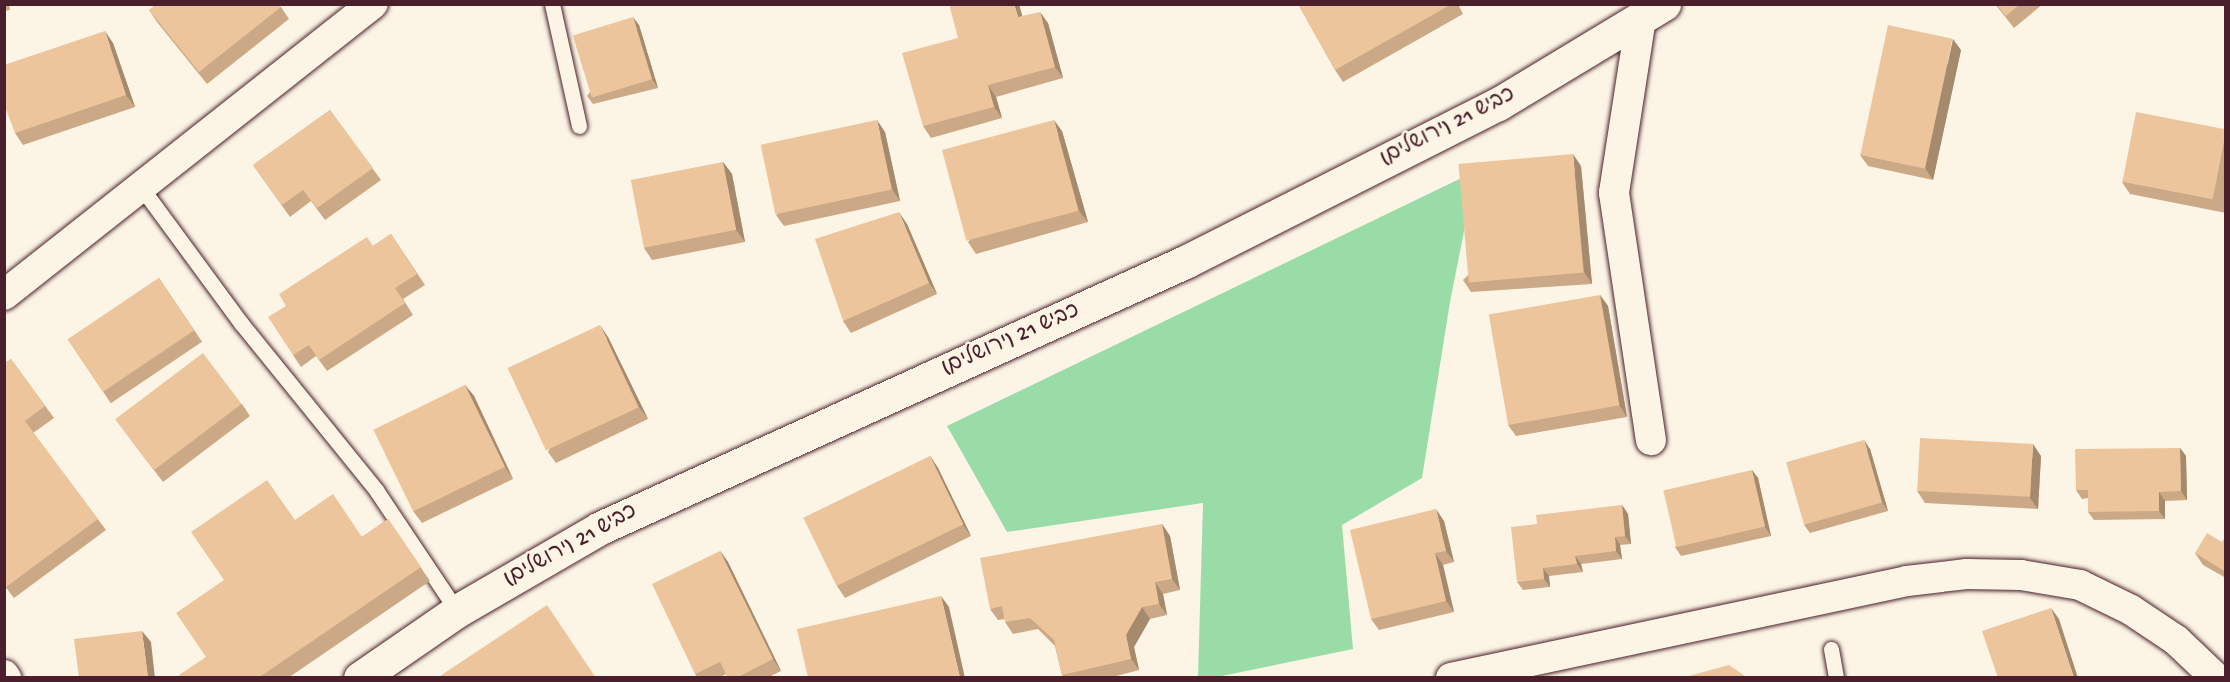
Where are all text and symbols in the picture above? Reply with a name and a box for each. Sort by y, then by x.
street label: כביש 21 (ירושלים) [1376,83,1520,173]
street label: כביש 21 (ירושלים) [938,299,1084,383]
street label: כביש 21 (ירושלים) [500,500,642,594]

